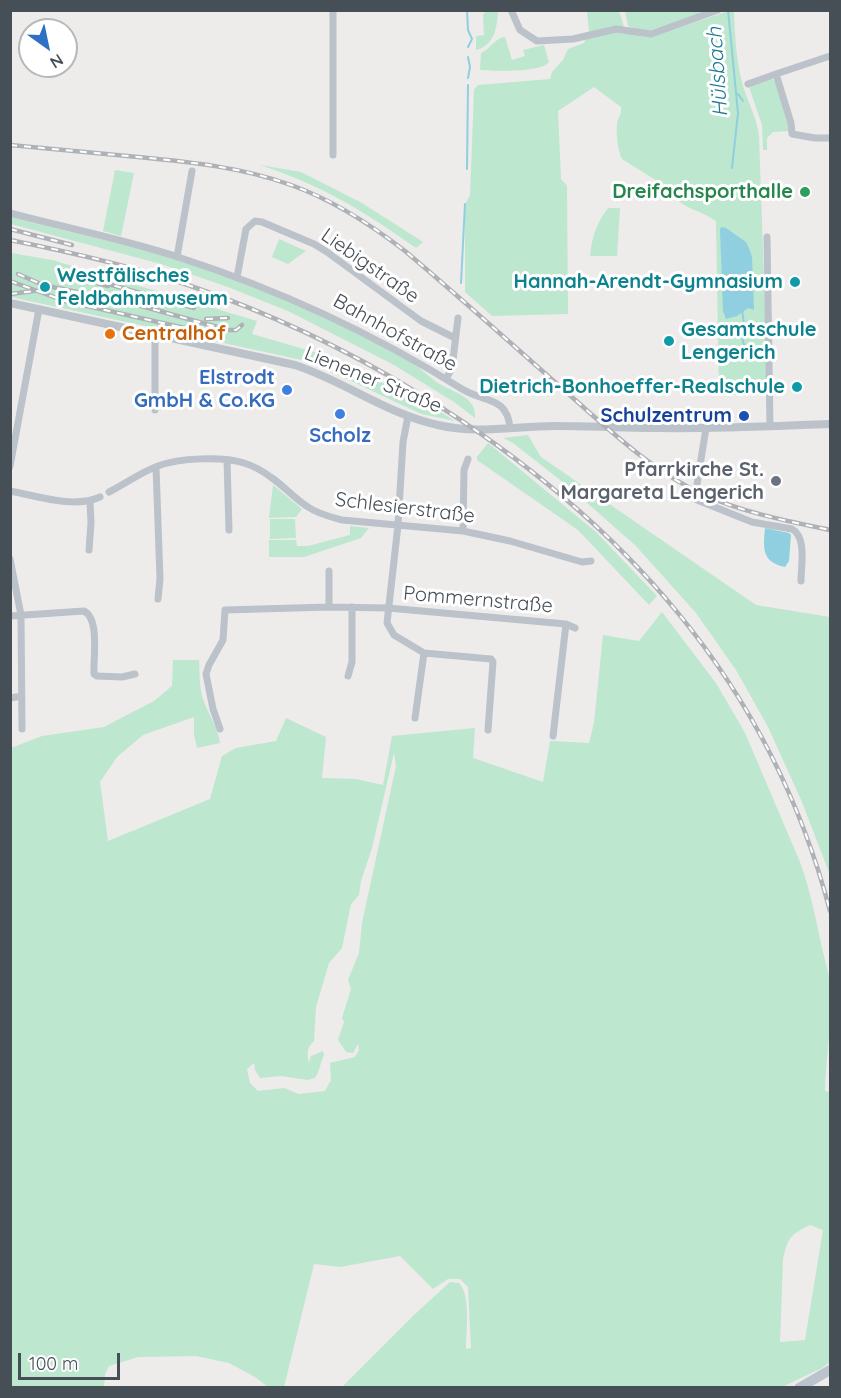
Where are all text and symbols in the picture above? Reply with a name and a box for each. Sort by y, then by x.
north arrow [18,18,78,78]
water label: Hülsbach [702,26,734,118]
text: N [46,50,67,73]
place label: Dreifachsporthalle [612,180,793,204]
marker: Dreifachsporthalle [798,185,812,199]
street label: Liebigstraße [316,223,424,309]
place label: Westfälisches Feldbahnmuseum [57,264,228,311]
place label: Hannah-Arendt-Gymnasium [514,270,783,294]
marker: Hannah-Arendt-Gymnasium [788,275,802,289]
marker: Westfälisches Feldbahnmuseum [38,280,52,294]
street label: Bahnhofstraße [329,289,461,377]
place label: Gesamtschule Lengerich [681,318,817,365]
place label: Centralhof [122,322,226,346]
marker: Centralhof [103,327,117,341]
marker: Gesamtschule Lengerich [662,334,676,348]
street label: Lienener Straße [301,342,445,418]
place label: Elstrodt GmbH & Co.KG [134,366,275,413]
place label: Dietrich-Bonhoeffer-Realschule [479,375,785,399]
marker: Dietrich-Bonhoeffer-Realschule [790,380,804,394]
marker: Elstrodt GmbH & Co.KG [280,383,294,397]
place label: Schulzentrum [601,404,732,428]
marker: Scholz [333,407,347,421]
marker: Schulzentrum [737,409,751,423]
place label: Scholz [309,424,371,448]
place label: Pfarrkirche St. Margareta Lengerich [560,458,764,505]
marker: Pfarrkirche St. Margareta Lengerich [769,474,783,488]
street label: Schlesierstraße [334,488,476,528]
street label: Pommernstraße [402,582,554,618]
scale bar [21,1341,123,1379]
text: 100 m [29,1352,78,1375]

